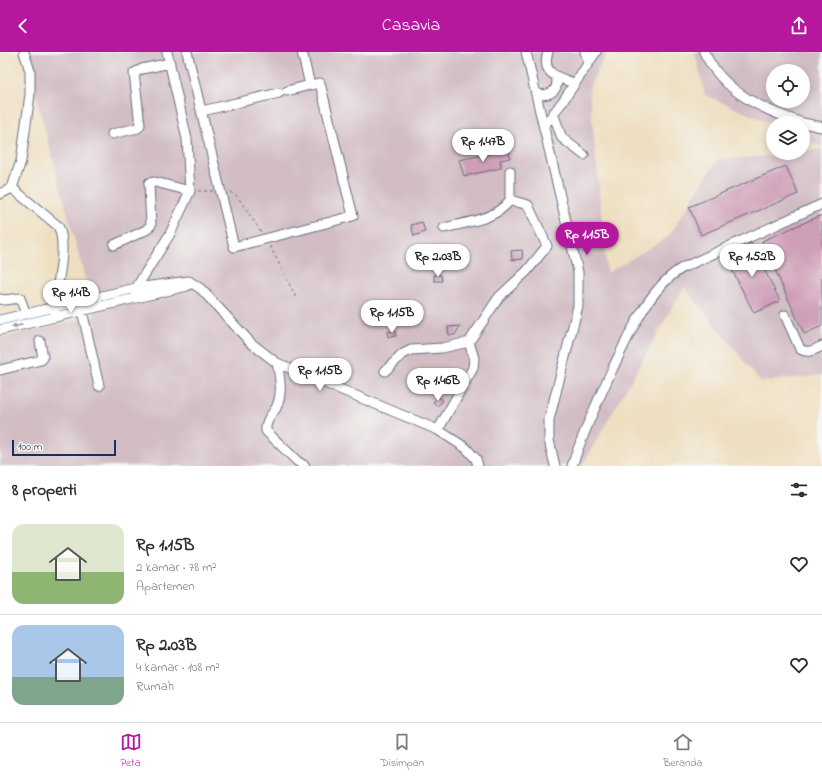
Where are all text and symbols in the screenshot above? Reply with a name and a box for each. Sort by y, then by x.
text: Casavia [382,13,440,39]
icon: back [12,15,34,37]
icon: share [788,15,810,37]
map controls [766,64,810,160]
button: locate [766,64,810,108]
button: layers [766,116,810,160]
pin: Rp 1.47B [442,129,524,163]
text: Rp 1.47B [461,132,505,151]
pin: Rp 1.15B [546,222,628,256]
text: Rp 1.15B [565,225,609,244]
pin: Rp 2.03B [397,244,479,278]
pin: Rp 1.52B [711,244,793,278]
text: Rp 2.03B [415,247,461,266]
text: Rp 1.52B [729,247,775,266]
pin: Rp 1.4B [34,280,108,314]
text: Rp 1.4B [52,283,90,302]
pin: Rp 1.15B [351,300,433,334]
text: Rp 1.15B [370,303,414,322]
one-way arrow [11,323,23,329]
pin: Rp 1.15B [279,358,361,392]
text: Rp 1.15B [298,361,342,380]
pin: Rp 1.46B [397,368,479,402]
text: Rp 1.46B [416,371,460,390]
scale bar [12,438,116,457]
text: 100 m [18,439,42,455]
text: 8 properti [12,478,77,503]
icon: filters [788,479,810,501]
text: Rp 1.15B [136,533,194,558]
icon: home [44,540,92,588]
icon: heart [788,553,810,575]
text: 2 kamar · 78 m² [136,558,216,577]
text: Apartemen [136,577,195,596]
text: Rp 2.03B [136,633,197,658]
icon: home [44,641,92,689]
icon: heart [788,654,810,676]
text: 4 kamar · 108 m² [136,658,220,677]
text: Rumah [136,677,174,696]
tab: Peta [120,731,142,771]
tab: Disimpan [381,731,424,771]
tab: Beranda [663,731,702,771]

